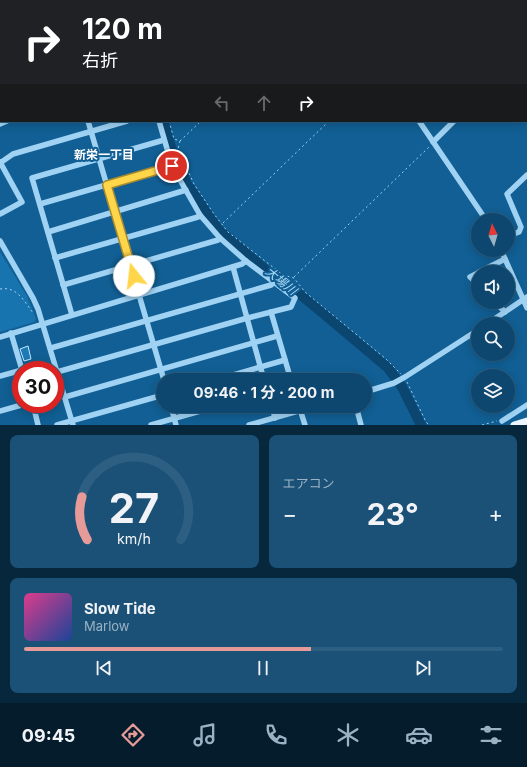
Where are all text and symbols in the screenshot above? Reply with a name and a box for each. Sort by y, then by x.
text: 120 m [82,12,163,46]
icon: right [16,16,68,68]
text: 右折 [82,50,118,71]
icon: left [211,92,233,114]
icon: ahead [253,92,275,114]
icon: right [295,92,317,114]
district label: 新栄一丁目 [74,147,134,162]
pin [155,149,189,183]
icon: arrive [161,155,183,177]
north arrow [471,213,515,257]
map controls [471,213,515,413]
position arrow [113,255,155,297]
water label: 大場川 [263,263,302,299]
button: sound [471,265,515,309]
button: search [471,317,515,361]
speed limit sign: 30 [12,361,64,413]
button: layers [471,369,515,413]
text: 09:46 · 1 分 · 200 m [194,383,334,402]
text: エアコン [283,475,335,491]
text: 27 [109,482,159,532]
text: 23° [367,496,419,532]
text: − [283,501,297,527]
text: + [488,501,503,527]
text: km/h [117,529,151,546]
text: Slow Tide [84,599,156,618]
text: Marlow [84,618,130,634]
icon: previous [93,657,115,679]
icon: pause [252,657,274,679]
icon: next [412,657,434,679]
icon: directions [119,721,147,749]
icon: music [191,721,219,749]
icon: phone [262,721,290,749]
icon: climate [334,721,362,749]
icon: car [405,721,433,749]
icon: filters [477,721,505,749]
text: 09:45 [22,725,75,746]

